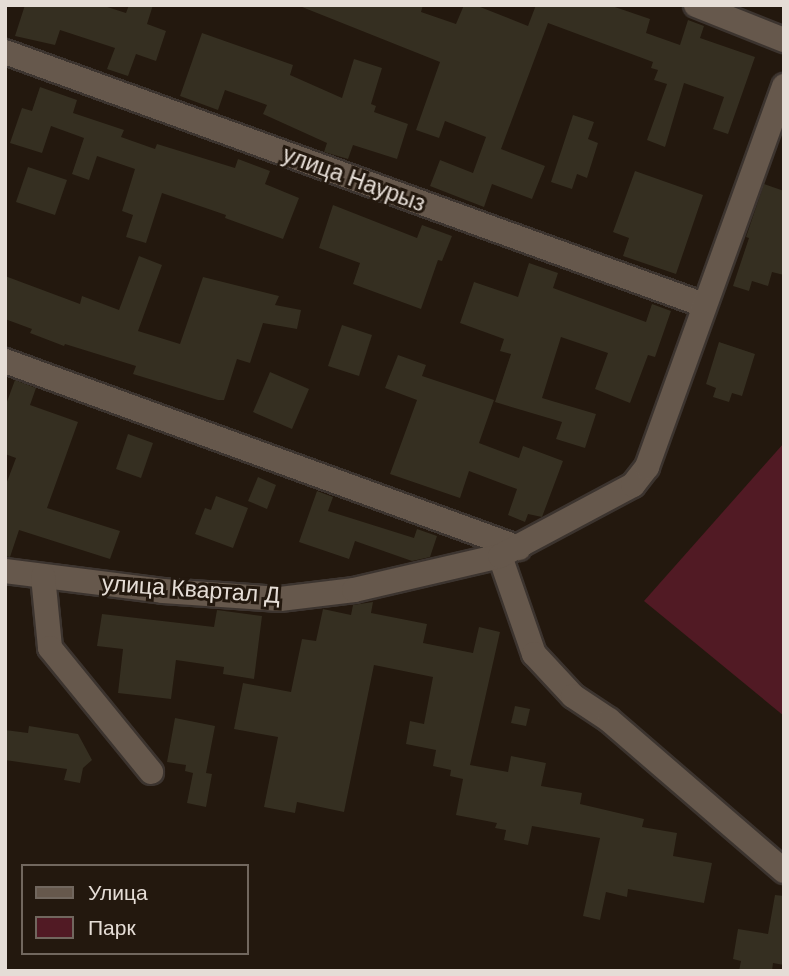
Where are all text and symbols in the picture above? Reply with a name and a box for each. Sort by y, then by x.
street label: улица Наурыз [279,140,429,218]
street label: улица Квартал Д [101,569,281,609]
legend [21,864,248,955]
text: Улица [88,881,148,904]
text: Парк [88,916,136,939]

